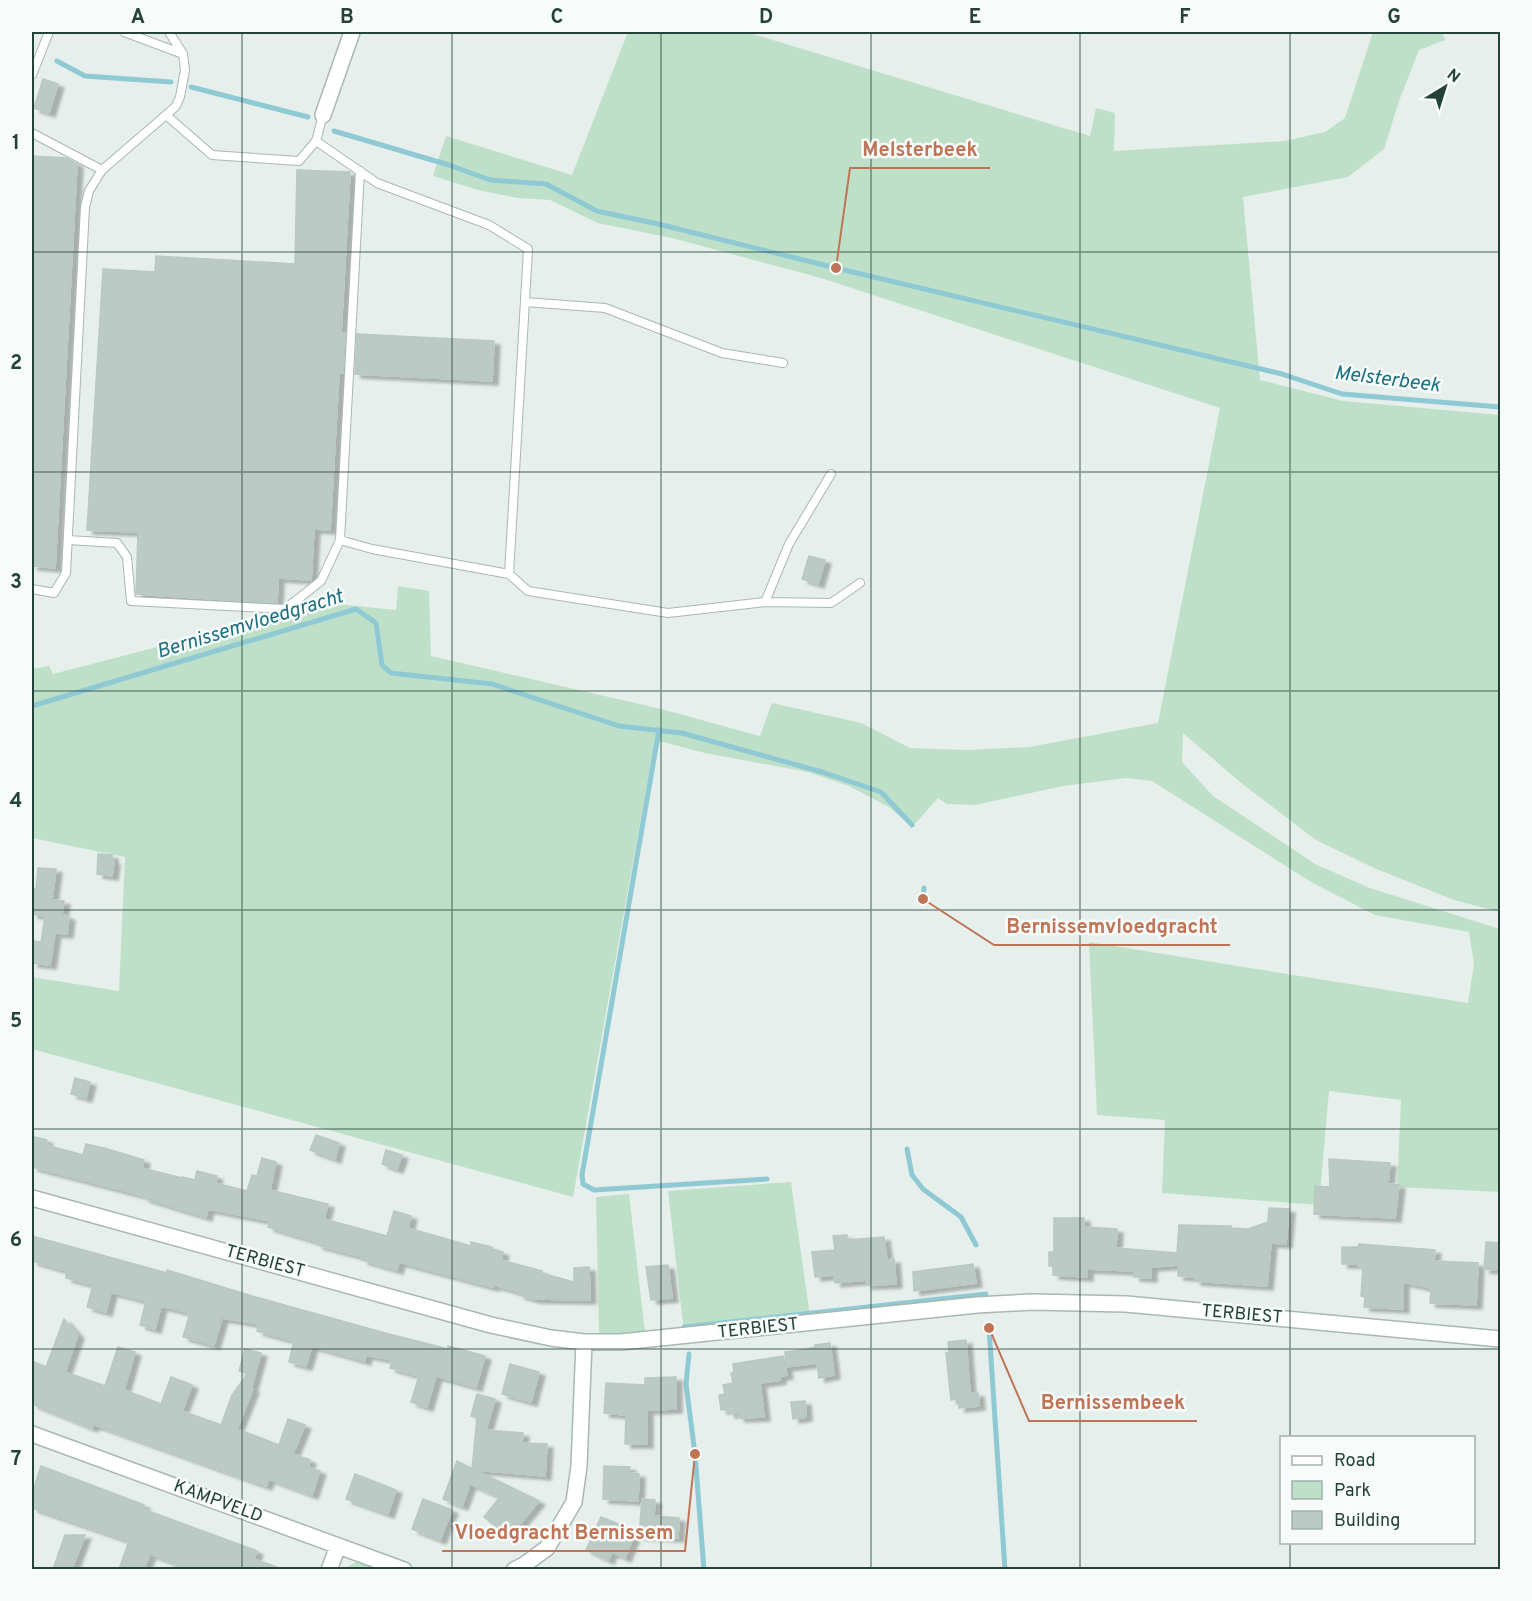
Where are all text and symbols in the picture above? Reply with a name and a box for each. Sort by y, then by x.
text: A [131,5,145,31]
text: B [340,5,354,31]
text: C [551,5,563,31]
text: D [759,5,773,31]
text: E [969,5,981,31]
text: F [1179,5,1191,31]
text: G [1387,5,1401,31]
north arrow [1415,57,1475,117]
text: N [1442,65,1464,88]
callout: Melsterbeek [850,130,990,168]
text: 1 [12,131,20,157]
text: Melsterbeek [862,138,978,164]
text: 2 [10,351,22,377]
water label: Melsterbeek [1333,361,1442,399]
text: 3 [10,570,22,596]
water label: Bernissemvloedgracht [154,584,347,666]
text: 4 [10,789,22,815]
callout: Bernissemvloedgracht [994,907,1230,945]
text: Bernissemvloedgracht [1006,915,1218,941]
text: 5 [10,1009,22,1035]
text: 6 [10,1228,22,1254]
street label: TERBIEST [223,1240,307,1284]
street label: TERBIEST [1200,1300,1284,1330]
street label: TERBIEST [716,1313,800,1345]
callout: Bernissembeek [1029,1383,1197,1421]
text: Bernissembeek [1041,1391,1185,1417]
legend [1280,1436,1475,1544]
text: 7 [11,1447,21,1473]
text: Road [1334,1450,1376,1473]
street label: KAMPVELD [170,1475,266,1529]
text: Park [1334,1480,1371,1503]
text: Building [1334,1510,1400,1533]
callout: Vloedgracht Bernissem [442,1513,685,1551]
text: Vloedgracht Bernissem [454,1521,674,1547]

